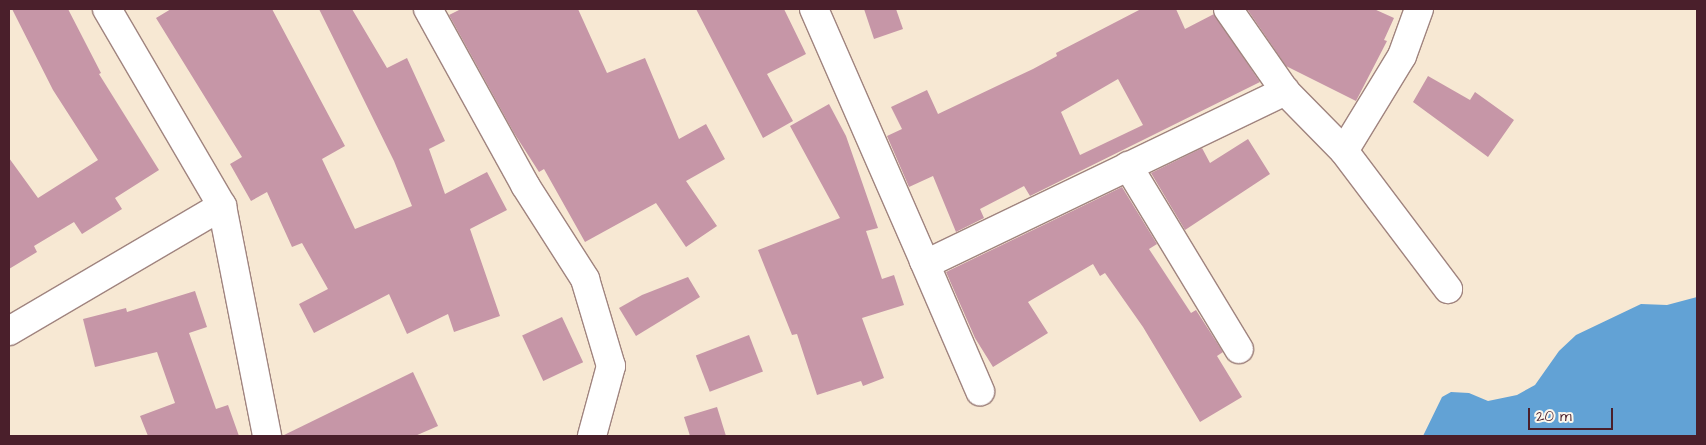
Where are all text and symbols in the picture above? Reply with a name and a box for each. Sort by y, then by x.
scale bar [1531,398,1616,430]
text: 20 m [1536,406,1572,427]

